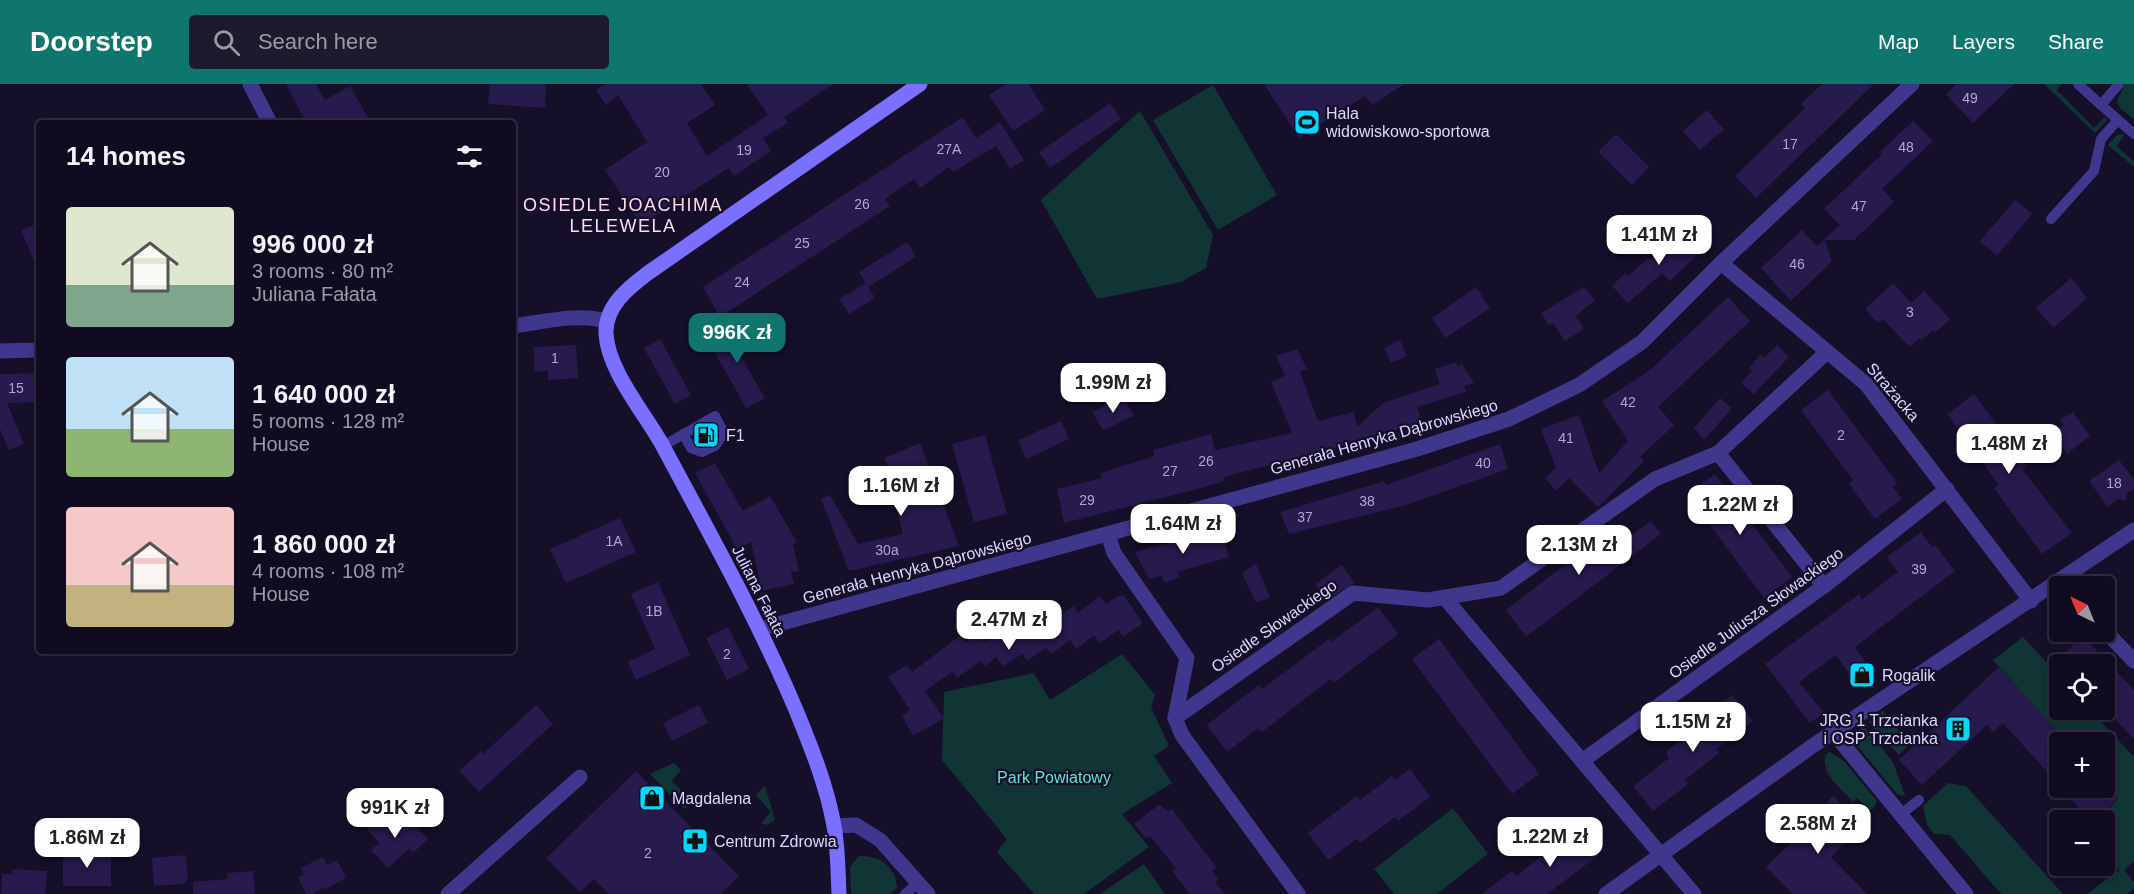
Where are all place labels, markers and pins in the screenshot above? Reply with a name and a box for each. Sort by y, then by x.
place label: Hala widowiskowo-sportowa [1325,105,1490,140]
sports icon: Hala widowiskowo-sportowa [1292,107,1322,137]
pin: 1.41M zł [1597,215,1721,266]
pin: 996K zł [682,313,792,364]
pin: 1.99M zł [1051,363,1175,414]
fuel station icon: F1 [691,420,721,450]
pin: 1.48M zł [1947,424,2071,475]
place label: F1 [726,427,745,444]
pin: 1.16M zł [839,466,963,517]
pin: 1.22M zł [1678,485,1802,536]
pin: 1.64M zł [1121,504,1245,555]
pin: 2.13M zł [1517,525,1641,576]
pin: 2.47M zł [947,600,1071,651]
shop icon: Rogalik [1847,660,1877,690]
place label: Rogalik [1882,667,1936,684]
pin: 1.15M zł [1631,702,1755,753]
place label: JRG 1 Trzcianka i OSP Trzcianka [1820,712,1938,747]
building icon: JRG 1 Trzcianka i OSP Trzcianka [1943,714,1973,744]
shop icon: Magdalena [637,783,667,813]
pin: 991K zł [340,788,450,839]
place label: Magdalena [672,790,751,807]
pin: 2.58M zł [1756,804,1880,855]
pin: 1.22M zł [1488,817,1612,868]
pin: 1.86M zł [25,818,149,869]
pharmacy icon: Centrum Zdrowia [680,826,710,856]
place label: Centrum Zdrowia [714,833,837,850]

